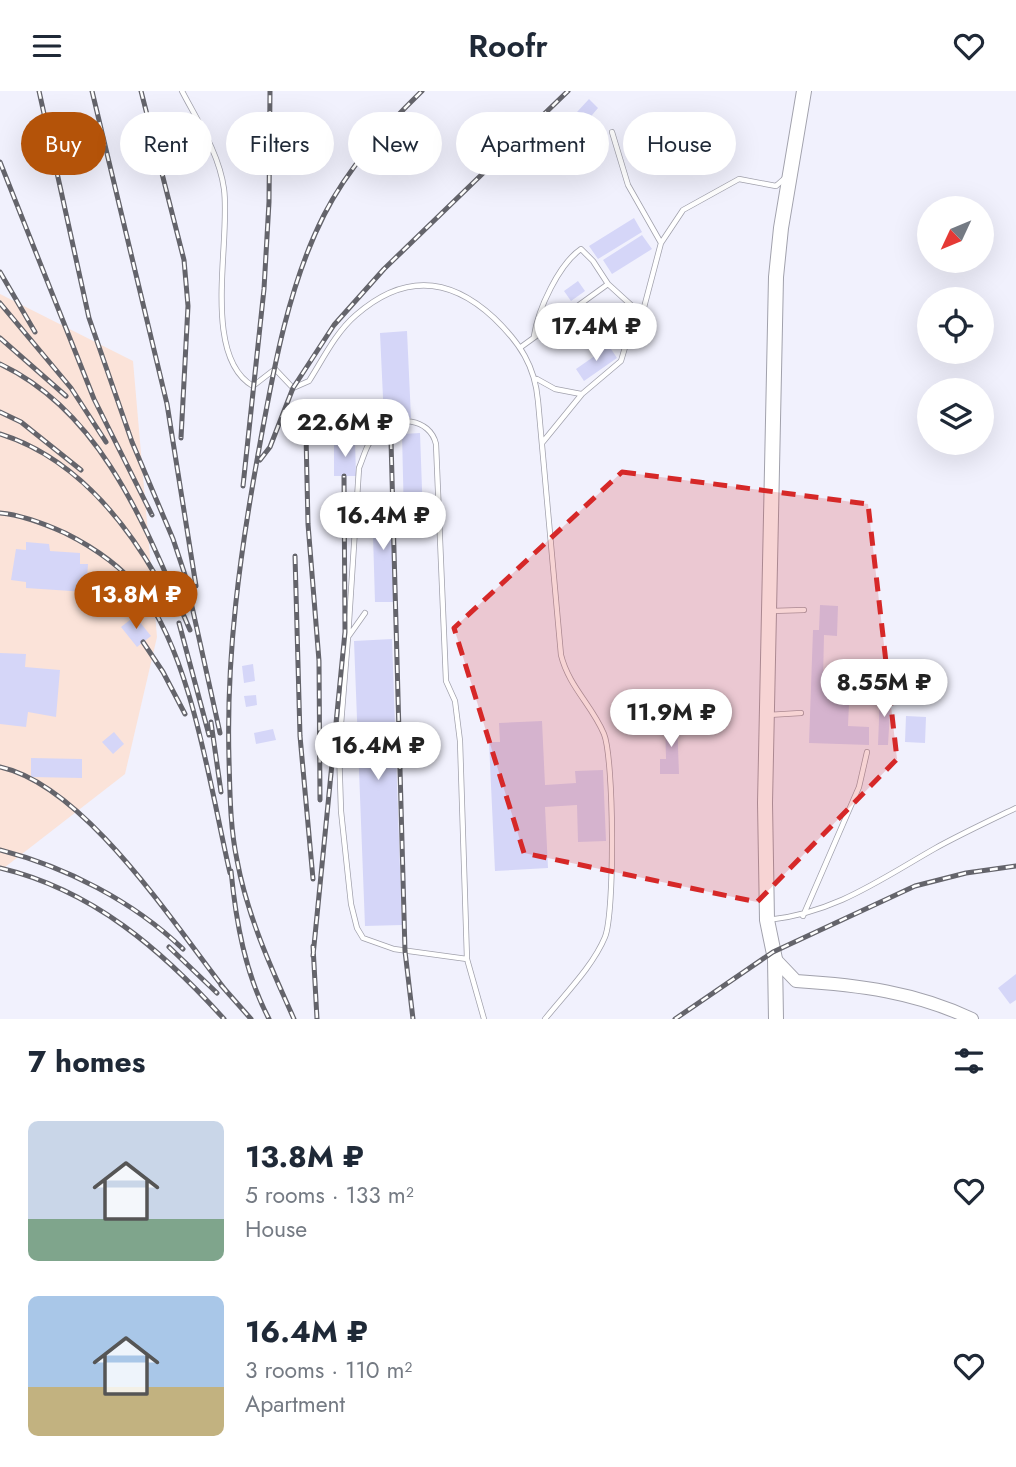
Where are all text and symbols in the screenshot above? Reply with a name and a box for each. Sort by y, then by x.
text: Roofr [468,23,548,69]
icon: menu [28,27,66,65]
icon: heart [950,27,988,65]
chip: Buy [21,112,106,175]
chip: Rent [120,112,212,175]
chip: Filters [226,112,334,175]
chip: New [348,112,442,175]
chip: Apartment [456,112,609,175]
chip: House [623,112,736,175]
north arrow [917,196,994,273]
map controls [917,196,994,455]
button: locate [917,287,994,364]
pin: 17.4M ₽ [531,303,661,363]
text: 17.4M ₽ [551,309,641,343]
button: layers [917,378,994,455]
pin: 22.6M ₽ [280,399,410,459]
text: 22.6M ₽ [297,405,393,439]
pin: 16.4M ₽ [318,493,448,552]
text: 16.4M ₽ [336,498,430,532]
pin: 13.8M ₽ [71,571,201,631]
text: 13.8M ₽ [90,577,182,611]
pin: 8.55M ₽ [819,659,949,719]
text: 8.55M ₽ [837,665,931,699]
pin: 11.9M ₽ [606,689,736,749]
text: 11.9M ₽ [626,695,716,729]
pin: 16.4M ₽ [313,723,443,782]
text: 16.4M ₽ [331,728,425,762]
text: 7 homes [28,1040,145,1083]
icon: filters [950,1042,988,1080]
text: 13.8M ₽ [245,1135,364,1178]
icon: home [84,1149,168,1233]
icon: heart [950,1172,988,1210]
text: 5 rooms · 133 m² [245,1178,414,1212]
text: House [245,1212,307,1246]
text: 16.4M ₽ [245,1310,368,1353]
icon: home [84,1324,168,1408]
icon: heart [950,1347,988,1385]
text: 3 rooms · 110 m² [245,1353,412,1387]
text: Apartment [245,1387,345,1421]

